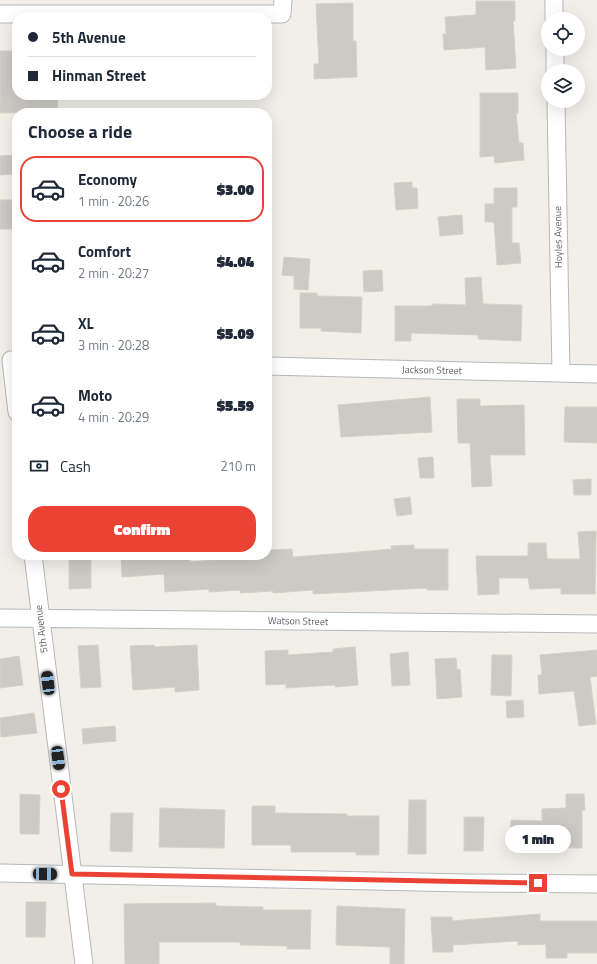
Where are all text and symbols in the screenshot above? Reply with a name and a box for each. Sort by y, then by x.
map controls [541,12,585,108]
button: locate [541,12,585,56]
text: 5th Avenue [52,26,126,49]
text: Hinman Street [52,64,146,87]
button: layers [541,64,585,108]
text: Choose a ride [28,118,132,145]
text: Economy [78,168,137,191]
icon: car [30,171,66,207]
text: $3.00 [217,178,254,201]
text: 1 min · 20:26 [78,191,149,211]
street label: Hoyles Avenue [550,206,566,268]
text: Comfort [78,240,131,263]
icon: car [30,243,66,279]
text: $4.04 [217,250,254,273]
text: 2 min · 20:27 [78,263,149,283]
text: XL [78,312,94,335]
icon: car [30,315,66,351]
text: $5.09 [217,322,254,345]
text: 3 min · 20:28 [78,335,149,355]
street label: Jackson Street [402,362,463,378]
text: Moto [78,384,112,407]
icon: car [30,387,66,423]
text: $5.59 [217,394,254,417]
text: 4 min · 20:29 [78,407,149,427]
icon: cash [28,455,50,477]
text: Cash [60,455,91,478]
text: 210 m [220,456,256,476]
button: Confirm [28,506,256,552]
street label: 5th Avenue [31,604,51,654]
street label: Watson Street [268,613,329,629]
car [41,670,55,696]
car [51,745,65,771]
route start [52,780,70,798]
callout: 1 min [505,825,571,853]
text: 1 min [522,829,554,849]
car [33,868,57,880]
route end [529,874,547,892]

